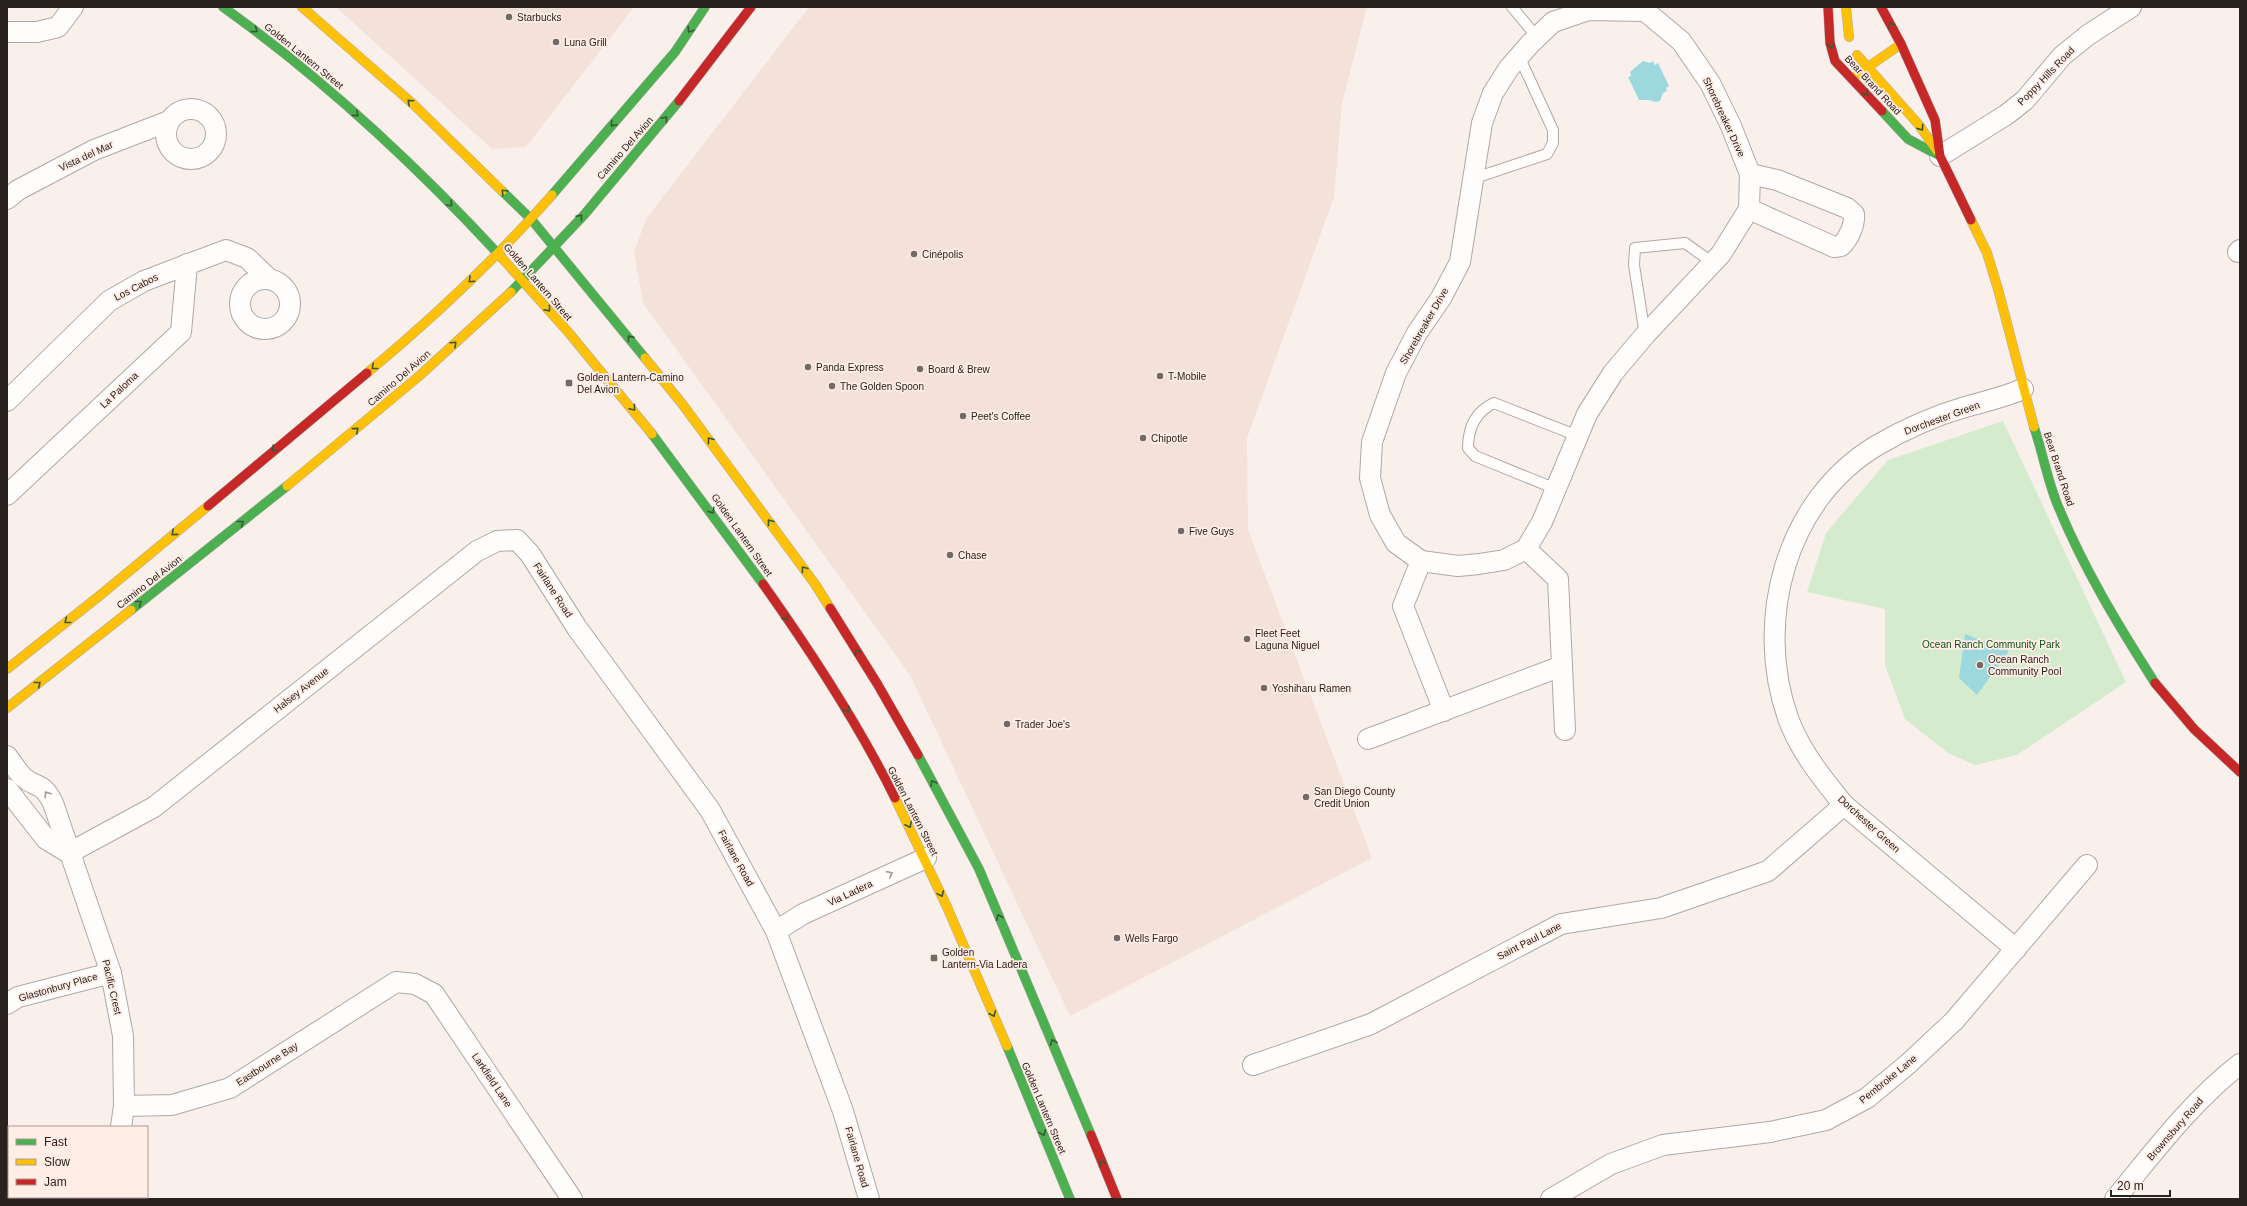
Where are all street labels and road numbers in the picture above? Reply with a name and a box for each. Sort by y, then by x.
street label: Golden Lantern Street [262,21,346,91]
street label: Poppy Hills Road [2015,45,2077,107]
street label: Bear Brand Road [1843,53,1903,117]
street label: Shorebreaker Drive [1701,75,1747,159]
street label: Camino Del Avion [595,114,655,182]
street label: Vista del Mar [57,138,115,173]
street label: Golden Lantern Street [502,241,575,323]
street label: Los Cabos [112,271,160,303]
street label: Shorebreaker Drive [1398,285,1451,366]
street label: Camino Del Avion [365,348,433,408]
street label: La Paloma [98,369,141,410]
street label: Dorchester Green [1903,399,1981,437]
street label: Bear Brand Road [2042,431,2076,507]
street label: Golden Lantern Street [709,492,775,579]
street label: Camino Del Avion [114,553,184,611]
street label: Fairlane Road [531,561,575,619]
street label: Halsey Avenue [271,665,331,715]
street label: Golden Lantern Street [886,765,940,858]
street label: Dorchester Green [1836,793,1902,855]
street label: Fairlane Road [716,828,756,888]
street label: Via Ladera [826,878,875,908]
street label: Saint Paul Lane [1495,920,1563,962]
street label: Pacific Crest [100,958,124,1016]
street label: Glastonbury Place [17,970,99,1004]
street label: Eastbourne Bay [234,1040,300,1088]
street label: Larkfield Lane [470,1051,514,1109]
street label: Pembroke Lane [1857,1052,1919,1105]
street label: Golden Lantern Street [1020,1061,1068,1156]
street label: Brownsbury Road [2145,1095,2205,1163]
street label: Fairlane Road [843,1125,871,1189]

